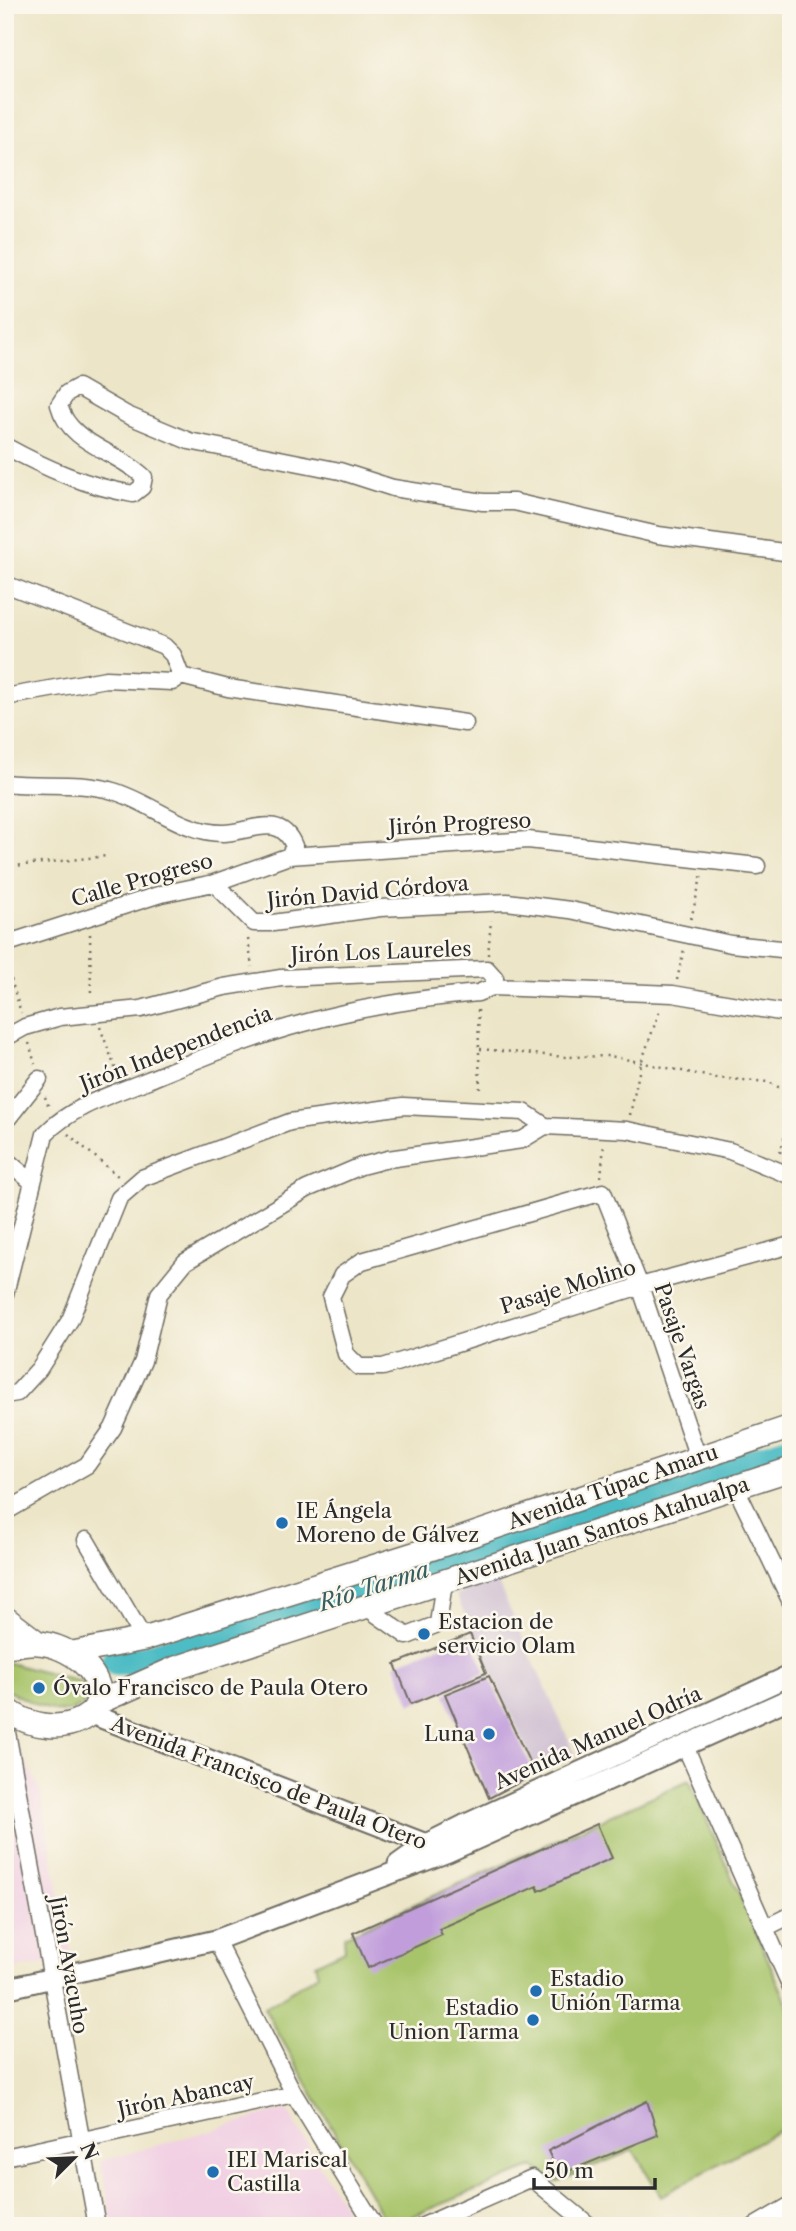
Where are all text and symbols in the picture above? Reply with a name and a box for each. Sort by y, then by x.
street label: Jirón Progreso [385,807,532,840]
street label: Calle Progreso [68,847,215,912]
street label: Jirón David Córdova [263,870,471,913]
street label: Jirón Los Laureles [287,936,472,967]
street label: Jirón Independencia [73,1000,276,1098]
street label: Pasaje Molino [497,1254,639,1319]
street label: Pasaje Vargas [649,1280,716,1412]
street label: Avenida Túpac Amaru [504,1439,721,1535]
street label: Avenida Juan Santos Atahualpa [451,1471,753,1590]
place label: IE Ángela Moreno de Gálvez [296,1498,479,1547]
marker: IE Ángela Moreno de Gálvez [274,1515,290,1531]
water label: Río Tarma [313,1555,433,1618]
place label: Estacion de servicio Olam [438,1609,576,1658]
marker: Estacion de servicio Olam [416,1626,432,1642]
place label: Óvalo Francisco de Paula Otero [53,1675,368,1700]
marker: Óvalo Francisco de Paula Otero [31,1680,47,1696]
street label: Avenida Manuel Odría [490,1680,706,1795]
street label: Avenida Francisco de Paula Otero [107,1710,431,1855]
place label: Luna [424,1721,476,1746]
marker: Luna [481,1726,497,1742]
street label: Jirón Ayacuho [45,1891,94,2036]
place label: Estadio Unión Tarma [550,1966,681,2015]
marker: Estadio Unión Tarma [528,1983,544,1999]
place label: Estadio Union Tarma [388,1995,520,2044]
marker: Estadio Union Tarma [525,2012,541,2028]
street label: Jirón Abancay [112,2069,257,2123]
north arrow [38,2122,108,2192]
text: N [75,2139,103,2164]
place label: IEI Mariscal Castilla [227,2147,348,2196]
scale bar [534,2147,654,2191]
text: 50 m [544,2158,594,2183]
marker: IEI Mariscal Castilla [205,2164,221,2180]

